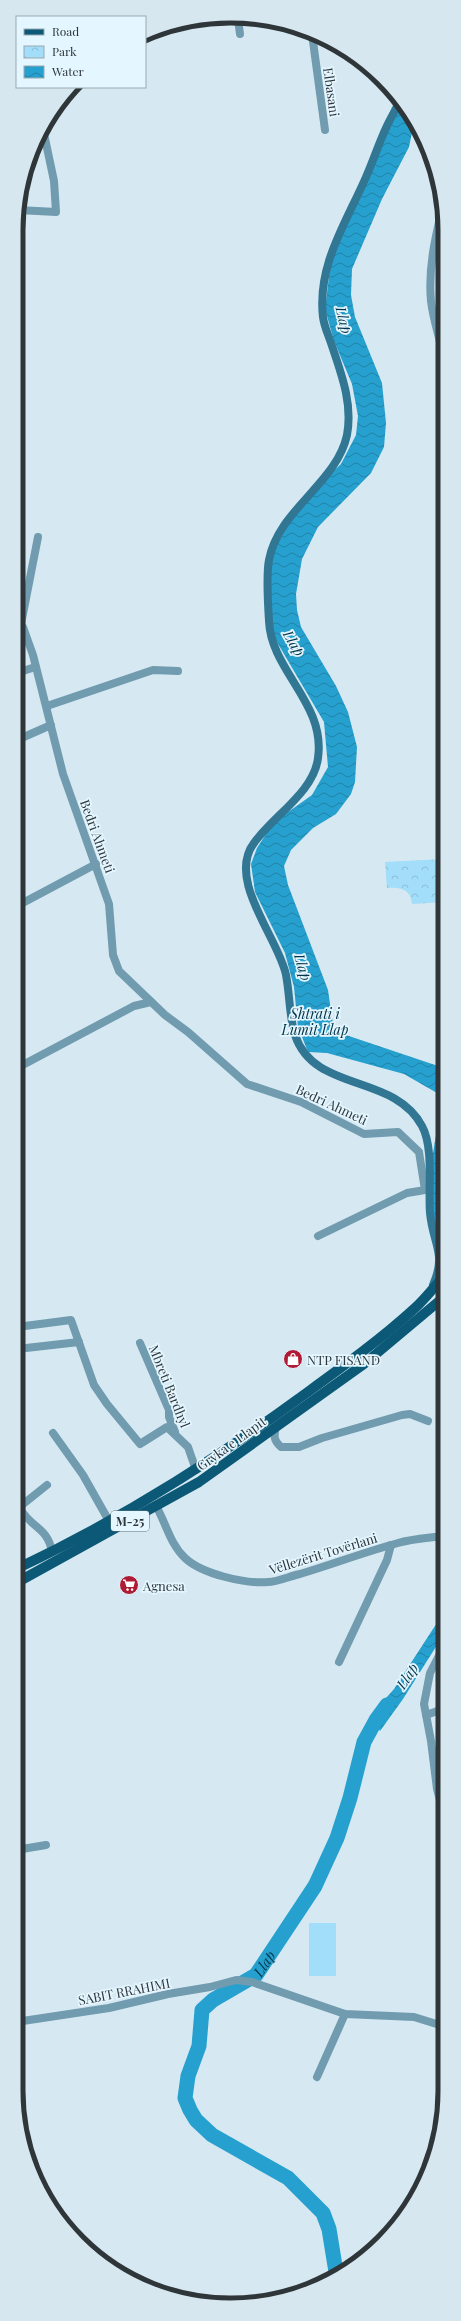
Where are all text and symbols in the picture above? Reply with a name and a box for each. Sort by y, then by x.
legend [16,16,146,88]
text: Road [52,23,79,39]
text: Park [52,43,77,59]
text: Water [51,63,85,79]
street label: Elbasani [320,66,344,118]
water label: Llap [331,304,356,336]
water label: Llap [278,626,309,660]
street label: Bedri Ahmeti [77,797,119,875]
water label: Llap [290,950,316,983]
water label: Shtrati i Lumit Llap [280,1004,349,1039]
street label: Bedri Ahmeti [294,1080,371,1128]
street label: Mbreti Bardhyl [146,1342,194,1430]
shop icon: NTP FISAND [282,1348,304,1370]
place label: NTP FISAND [307,1351,380,1368]
street label: Gryka e Llapit [193,1412,269,1474]
road number: M-25 [111,1511,149,1531]
street label: Vëllezërit Tovërlani [266,1528,379,1578]
supermarket icon: Agnesa [118,1574,140,1596]
place label: Agnesa [142,1577,185,1594]
water label: Llap [391,1659,423,1693]
water label: Llap [248,1946,279,1981]
street label: SABIT RRAHIMI [77,1974,171,2008]

